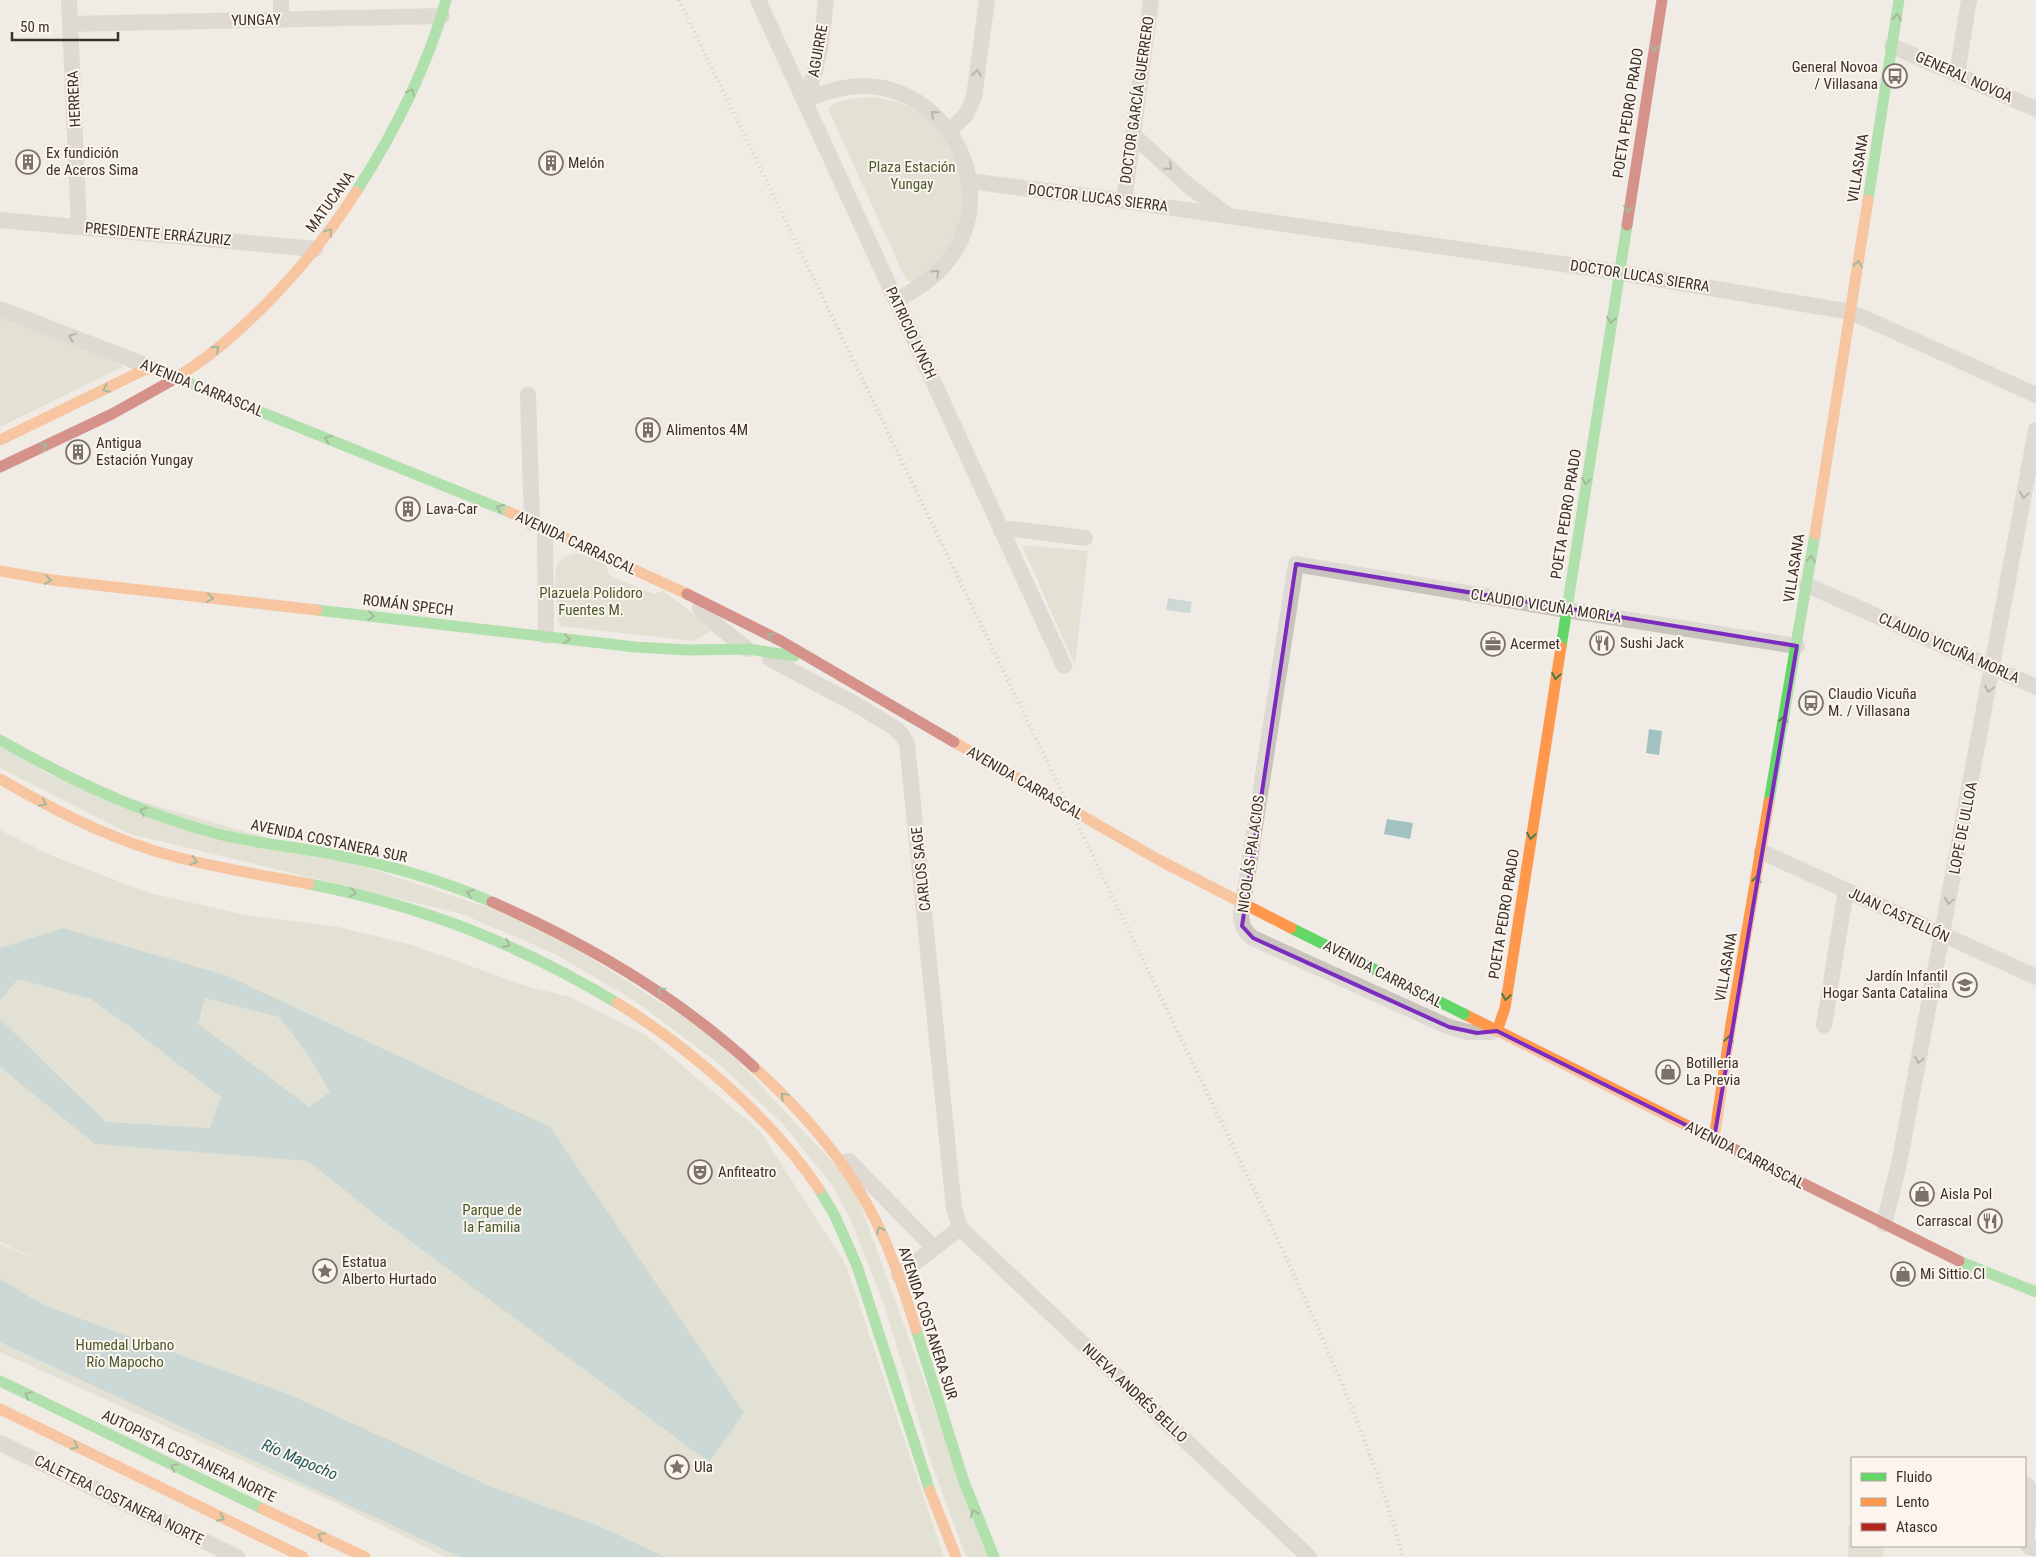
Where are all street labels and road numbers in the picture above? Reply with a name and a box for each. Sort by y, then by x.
street label: YUNGAY [231,11,281,29]
street label: DOCTOR GARCÍA GUERRERO [1116,15,1158,185]
street label: AGUIRRE [805,23,831,79]
street label: POETA PEDRO PRADO [1609,47,1647,179]
street label: GENERAL NOVOA [1913,48,2016,107]
street label: HERRERA [64,70,84,128]
street label: VILLASANA [1844,132,1872,204]
street label: MATUCANA [302,168,358,236]
street label: DOCTOR LUCAS SIERRA [1027,180,1169,216]
street label: PRESIDENTE ERRÁZURIZ [84,219,232,249]
street label: DOCTOR LUCAS SIERRA [1569,256,1711,296]
street label: PATRICIO LYNCH [882,284,940,382]
street label: AVENIDA CARRASCAL [138,355,266,421]
street label: POETA PEDRO PRADO [1547,448,1585,580]
street label: AVENIDA CARRASCAL [513,507,639,579]
street label: VILLASANA [1780,532,1808,604]
street label: CLAUDIO VICUÑA MORLA [1469,585,1623,627]
street label: ROMÁN SPECH [362,591,454,619]
street label: CLAUDIO VICUÑA MORLA [1876,609,2023,687]
street label: AVENIDA CARRASCAL [964,742,1086,824]
street label: LOPE DE ULLOA [1945,780,1981,876]
street label: NICOLÁS PALACIOS [1234,794,1268,914]
street label: AVENIDA COSTANERA SUR [249,816,409,866]
street label: CARLOS SAGE [908,826,934,912]
street label: POETA PEDRO PRADO [1485,848,1523,980]
street label: JUAN CASTELLÓN [1846,884,1952,946]
street label: VILLASANA [1711,931,1741,1003]
street label: AVENIDA CARRASCAL [1320,936,1446,1012]
street label: AVENIDA CARRASCAL [1682,1117,1808,1193]
street label: AVENIDA COSTANERA SUR [895,1244,961,1402]
street label: NUEVA ANDRÉS BELLO [1079,1340,1191,1446]
street label: AUTOPISTA COSTANERA NORTE [99,1406,279,1506]
street label: CALETERA COSTANERA NORTE [31,1451,207,1549]

